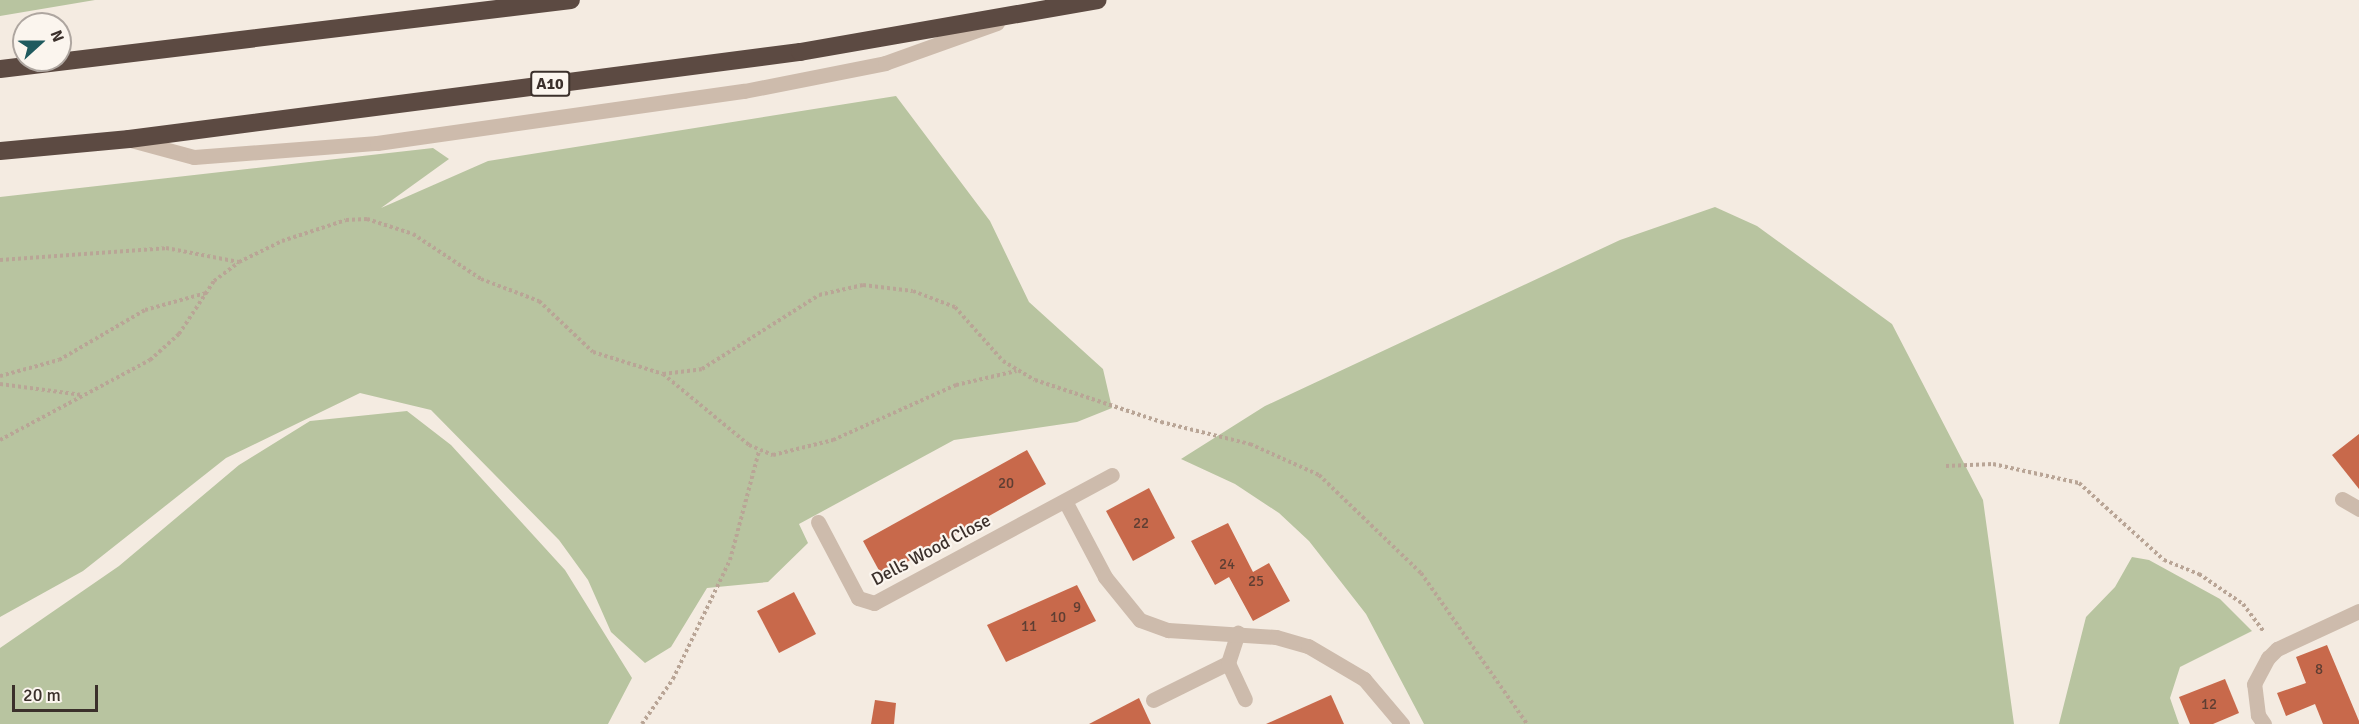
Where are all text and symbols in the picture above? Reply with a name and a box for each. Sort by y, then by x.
north arrow [12,12,72,72]
text: N [46,27,68,45]
road number: A10 [529,71,571,97]
house number: 20 [998,475,1014,493]
street label: Dells Wood Close [868,510,994,590]
house number: 22 [1133,515,1149,533]
house number: 24 [1219,556,1235,574]
house number: 25 [1248,573,1264,591]
house number: 9 [1073,599,1081,617]
house number: 10 [1050,609,1066,627]
house number: 11 [1021,618,1037,636]
house number: 8 [2315,661,2323,679]
scale bar [15,673,100,711]
text: 20 m [23,684,61,706]
house number: 12 [2201,696,2217,714]

